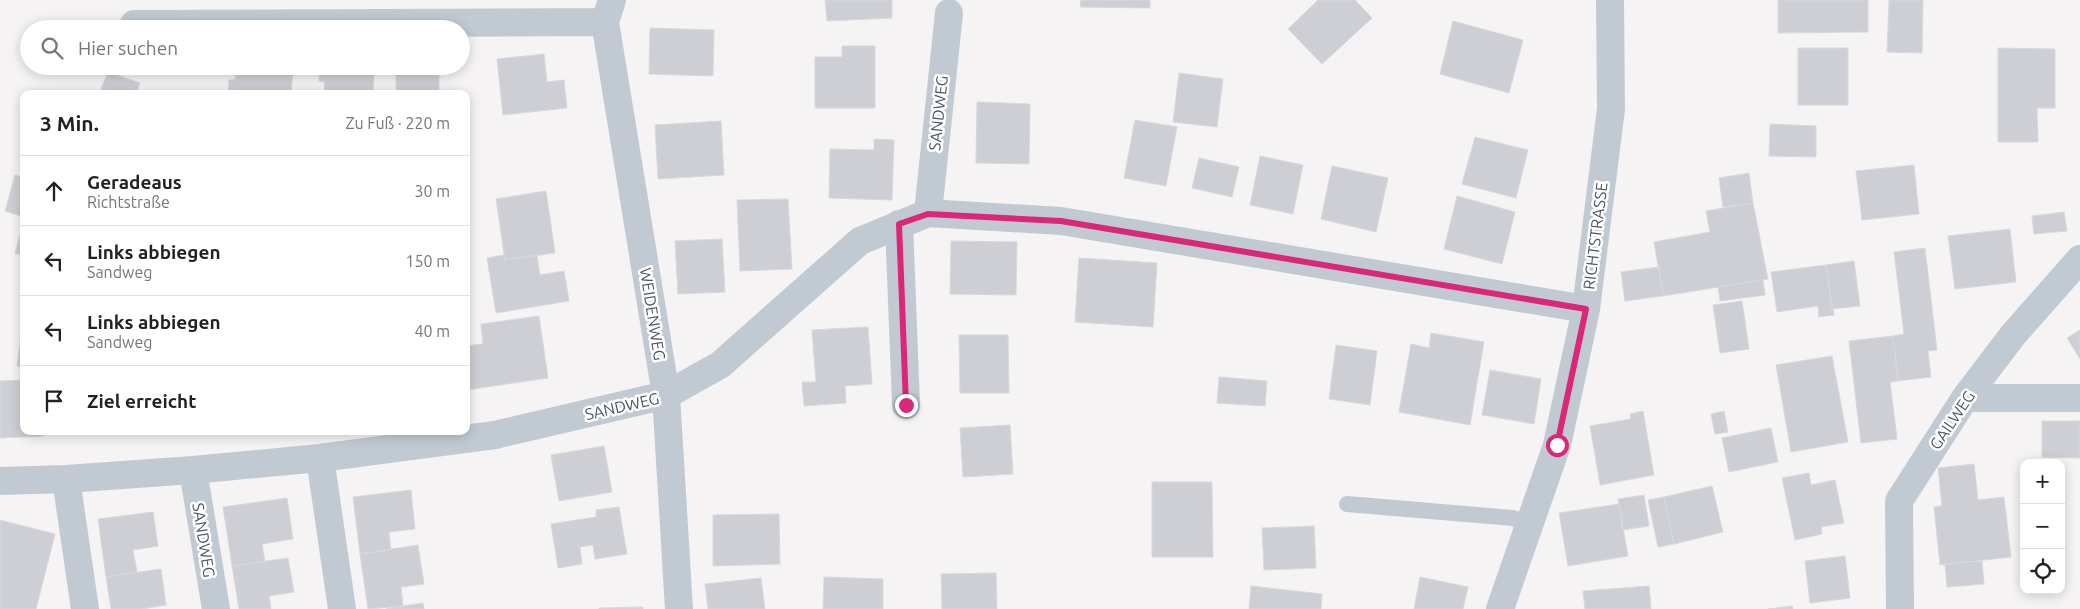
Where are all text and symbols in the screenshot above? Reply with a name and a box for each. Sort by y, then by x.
search box [20,20,470,75]
icon: search [38,34,66,62]
text: Hier suchen [78,37,178,59]
street label: SANDWEG [925,75,951,151]
text: 3 Min. [40,111,99,135]
text: Zu Fuß · 220 m [345,114,450,132]
text: Geradeaus [87,171,182,193]
icon: ahead [40,177,68,205]
street label: RICHTSTRASSE [1579,181,1611,291]
text: 30 m [414,182,450,200]
text: Richtstraße [87,193,170,211]
text: Links abbiegen [87,241,221,263]
icon: left [40,247,68,275]
text: 150 m [405,252,450,270]
text: Sandweg [87,263,153,281]
street label: WEIDENWEG [637,266,669,362]
text: Links abbiegen [87,311,221,333]
icon: left [40,317,68,345]
text: 40 m [414,322,450,340]
text: Sandweg [87,333,153,351]
icon: arrive [40,387,68,415]
street label: GAILWEG [1926,387,1978,453]
street label: SANDWEG [583,389,661,423]
text: Ziel erreicht [87,390,196,412]
route end [895,394,918,417]
route start [1546,434,1569,457]
map controls [2020,459,2065,594]
button: + [2020,459,2065,504]
street label: SANDWEG [189,501,219,579]
button: − [2020,504,2065,549]
button: locate [2020,549,2065,594]

